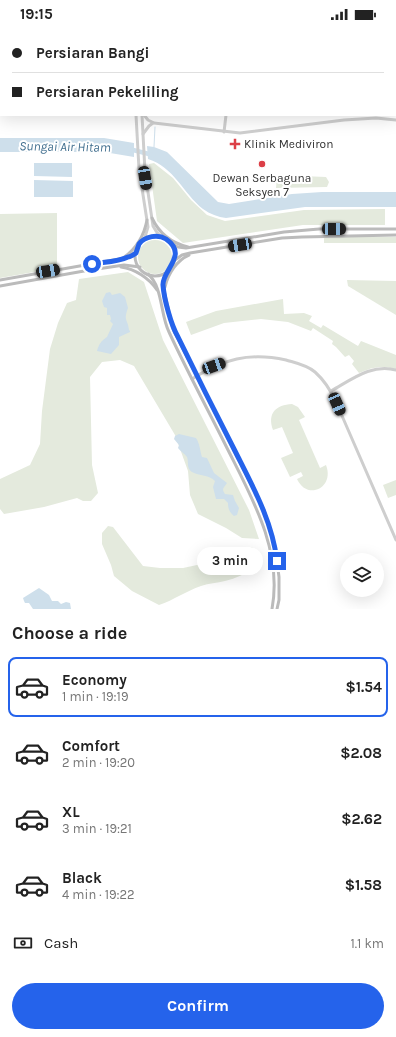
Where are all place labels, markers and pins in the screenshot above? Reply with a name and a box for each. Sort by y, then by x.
place label: Klinik Mediviron [244,137,333,151]
marker: Klinik Mediviron [229,138,241,150]
marker: Dewan Serbaguna Seksyen 7 [257,159,267,169]
place label: Dewan Serbaguna Seksyen 7 [213,171,311,199]

